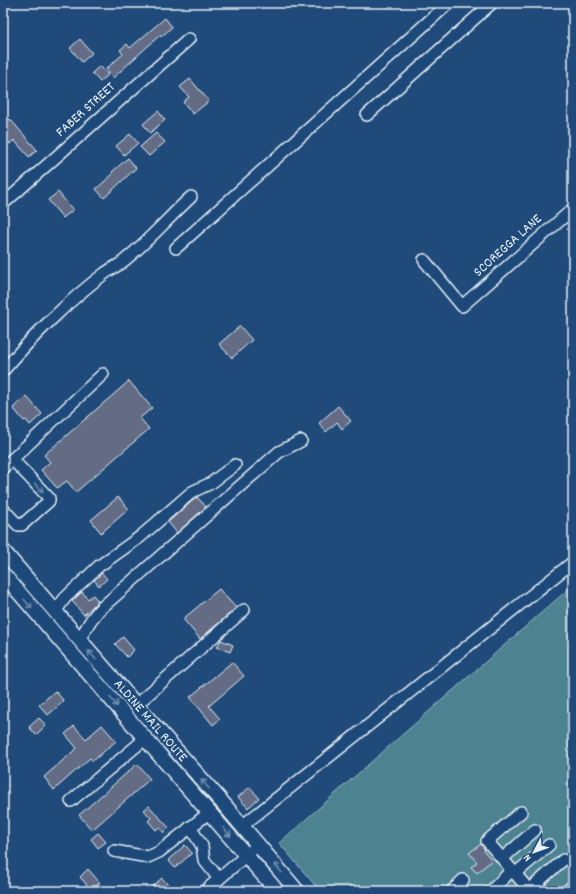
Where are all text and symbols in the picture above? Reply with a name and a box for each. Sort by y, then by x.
street label: FABER STREET [52,78,120,142]
street label: SCOREGGA LANE [469,209,547,282]
one-way arrow [34,482,43,492]
one-way arrow [24,599,33,609]
one-way arrow [88,650,97,660]
street label: ALDINE MAIL ROUTE [108,675,192,767]
one-way arrow [109,697,118,707]
one-way arrow [201,779,210,789]
one-way arrow [222,826,231,837]
north arrow [514,832,554,872]
text: N [520,850,536,865]
one-way arrow [273,863,282,873]

